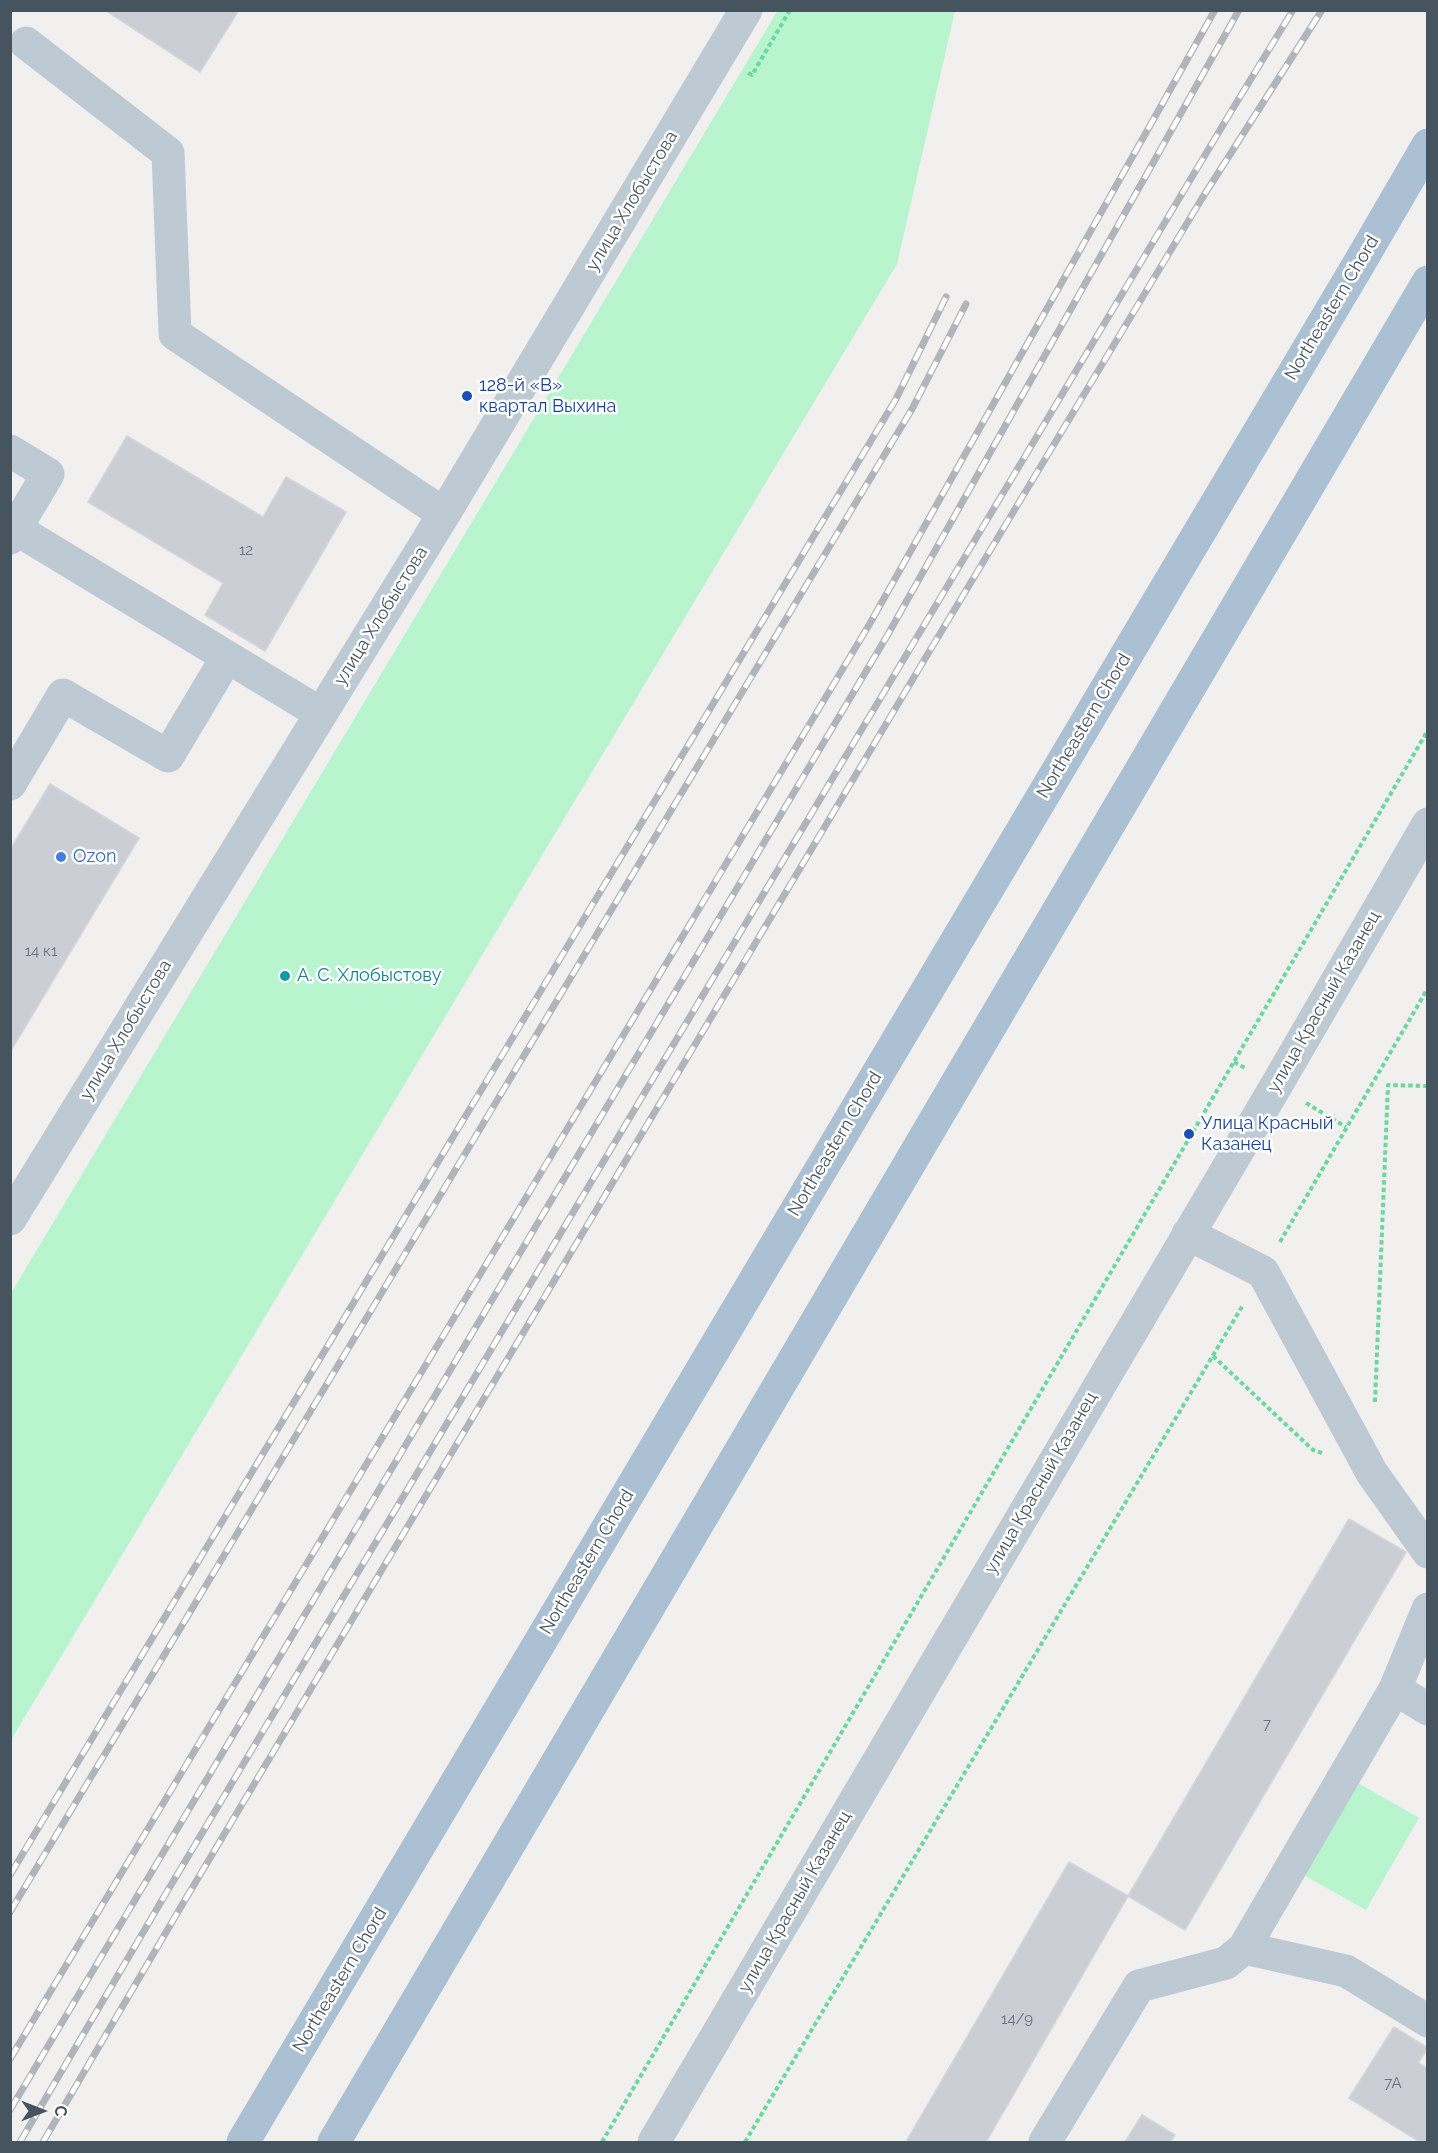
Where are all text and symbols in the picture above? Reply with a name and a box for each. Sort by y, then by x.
street label: улица Хлобыстова [582,127,682,275]
street label: Northeastern Chord [1280,232,1384,384]
place label: 128-й «В» квартал Выхина [479,375,616,418]
marker: 128-й «В» квартал Выхина [460,389,474,403]
house number: 12 [239,541,253,559]
street label: улица Хлобыстова [330,543,432,689]
street label: Northeastern Chord [1032,650,1136,802]
place label: Ozon [73,846,116,868]
marker: Ozon [54,850,68,864]
street label: улица Красный Казанец [1263,907,1385,1097]
house number: 14 к1 [25,942,57,960]
street label: улица Хлобыстова [76,956,176,1104]
place label: А. С. Хлобыстову [297,965,442,987]
marker: А. С. Хлобыстову [278,969,292,983]
street label: Northeastern Chord [783,1068,887,1220]
place label: Улица Красный Казанец [1201,1113,1333,1156]
marker: Улица Красный Казанец [1182,1127,1196,1141]
street label: улица Красный Казанец [980,1388,1102,1578]
street label: Northeastern Chord [535,1486,639,1638]
house number: 7 [1263,1715,1271,1733]
street label: улица Красный Казанец [734,1807,856,1997]
street label: Northeastern Chord [288,1904,392,2056]
house number: 14/9 [1001,2010,1033,2028]
house number: 7А [1384,2074,1402,2092]
north arrow [12,2081,72,2141]
text: С [51,2106,70,2116]

